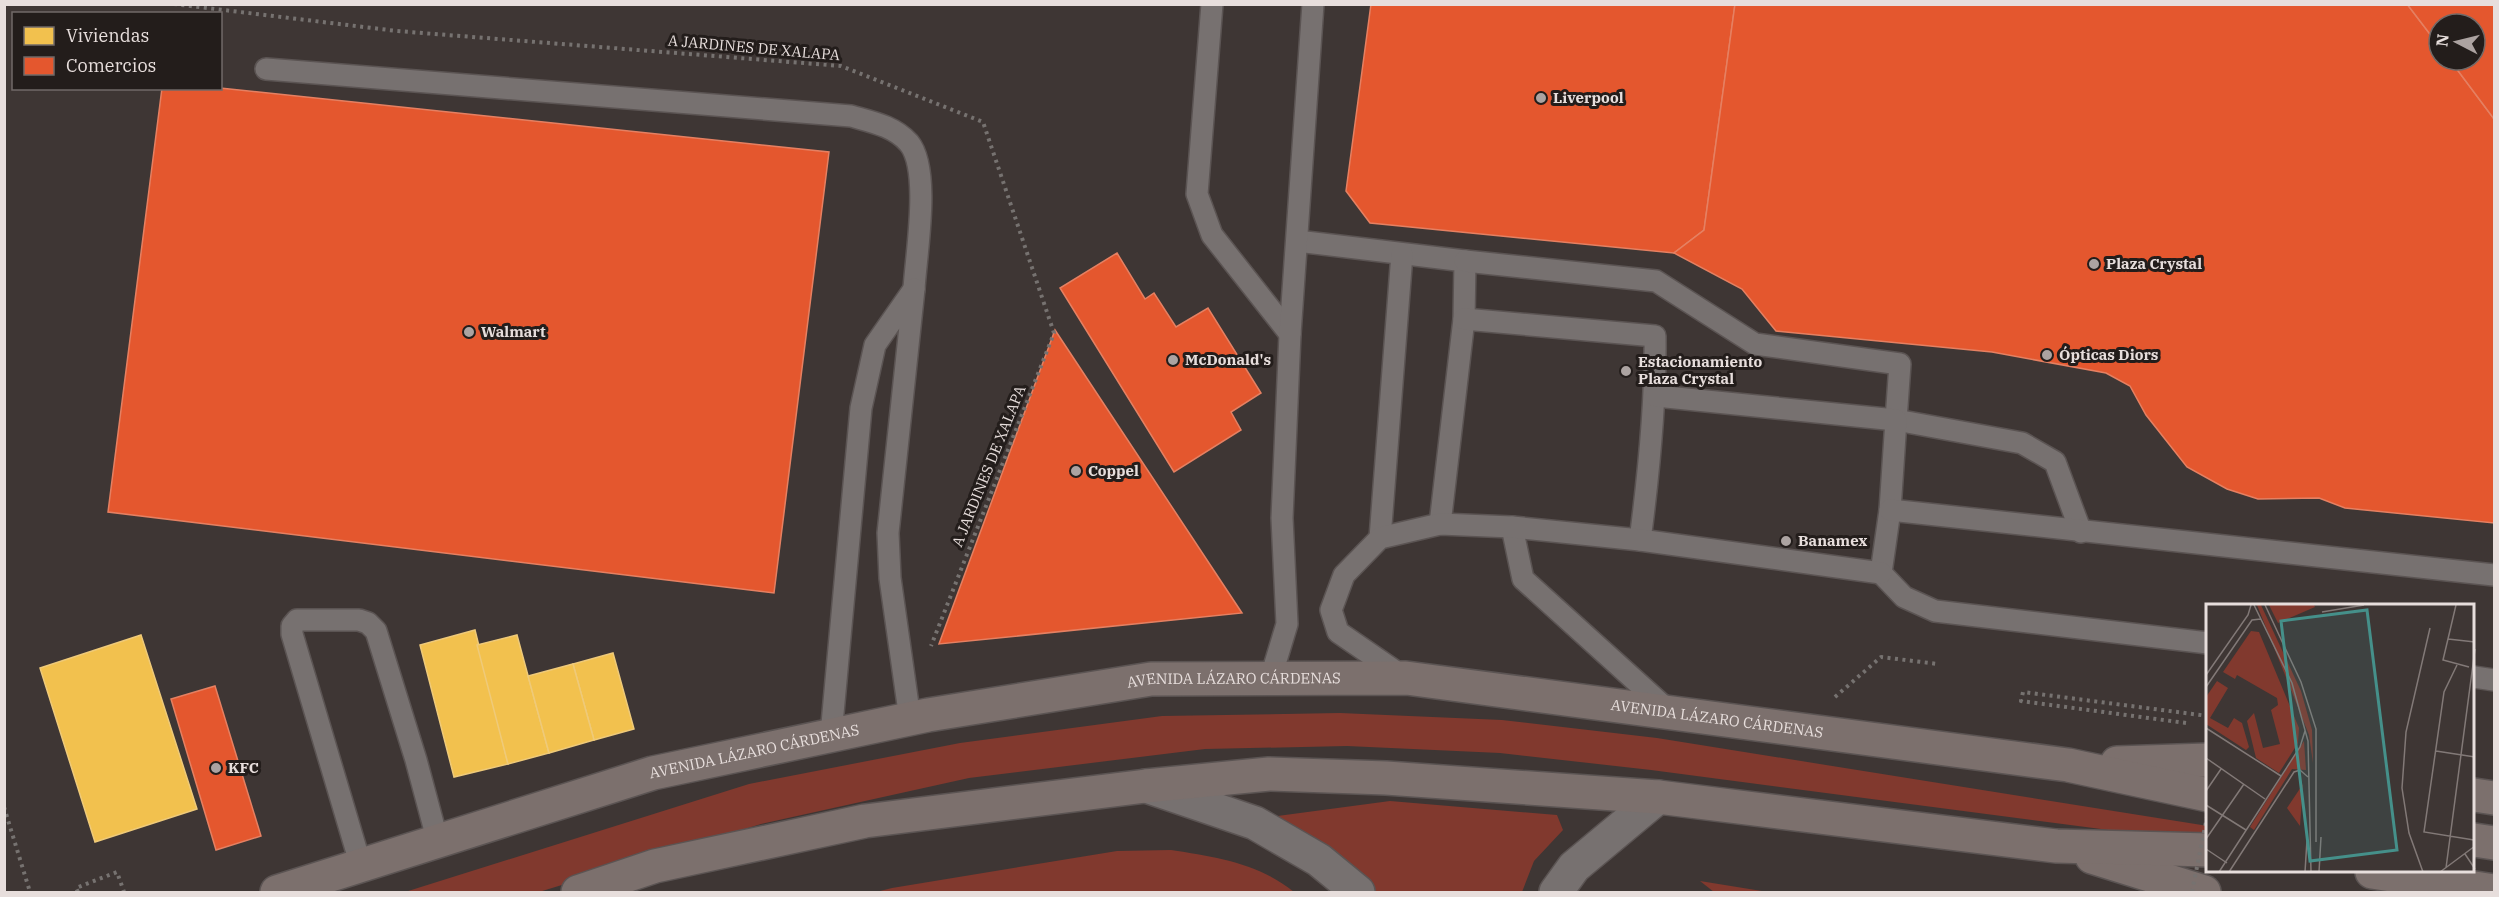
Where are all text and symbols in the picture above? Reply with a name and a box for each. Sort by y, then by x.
legend [12,12,222,90]
north arrow [2427,12,2487,72]
text: Viviendas [66,24,149,47]
street label: A JARDINES DE XALAPA [667,31,842,65]
text: N [2431,33,2453,48]
text: Comercios [66,54,156,77]
place label: Liverpool [1553,88,1624,107]
marker: Liverpool [1534,91,1548,105]
place label: Plaza Crystal [2106,254,2202,273]
marker: Plaza Crystal [2087,257,2101,271]
place label: Walmart [481,322,546,341]
marker: Walmart [462,325,476,339]
place label: Ópticas Diors [2059,345,2158,364]
marker: Ópticas Diors [2040,348,2054,362]
place label: McDonald's [1185,350,1271,369]
place label: Estacionamiento Plaza Crystal [1638,352,1762,388]
marker: McDonald's [1166,353,1180,367]
marker: Estacionamiento Plaza Crystal [1619,364,1633,378]
street label: A JARDINES DE XALAPA [947,382,1030,549]
place label: Coppel [1088,461,1139,480]
marker: Coppel [1069,464,1083,478]
place label: Banamex [1798,531,1867,550]
marker: Banamex [1779,534,1793,548]
inset map [2206,604,2475,873]
street label: AVENIDA LÁZARO CÁRDENAS [1125,668,1341,692]
street label: AVENIDA LÁZARO CÁRDENAS [1610,695,1824,742]
street label: AVENIDA LÁZARO CÁRDENAS [648,720,861,783]
place label: KFC [228,758,259,777]
marker: KFC [209,761,223,775]

